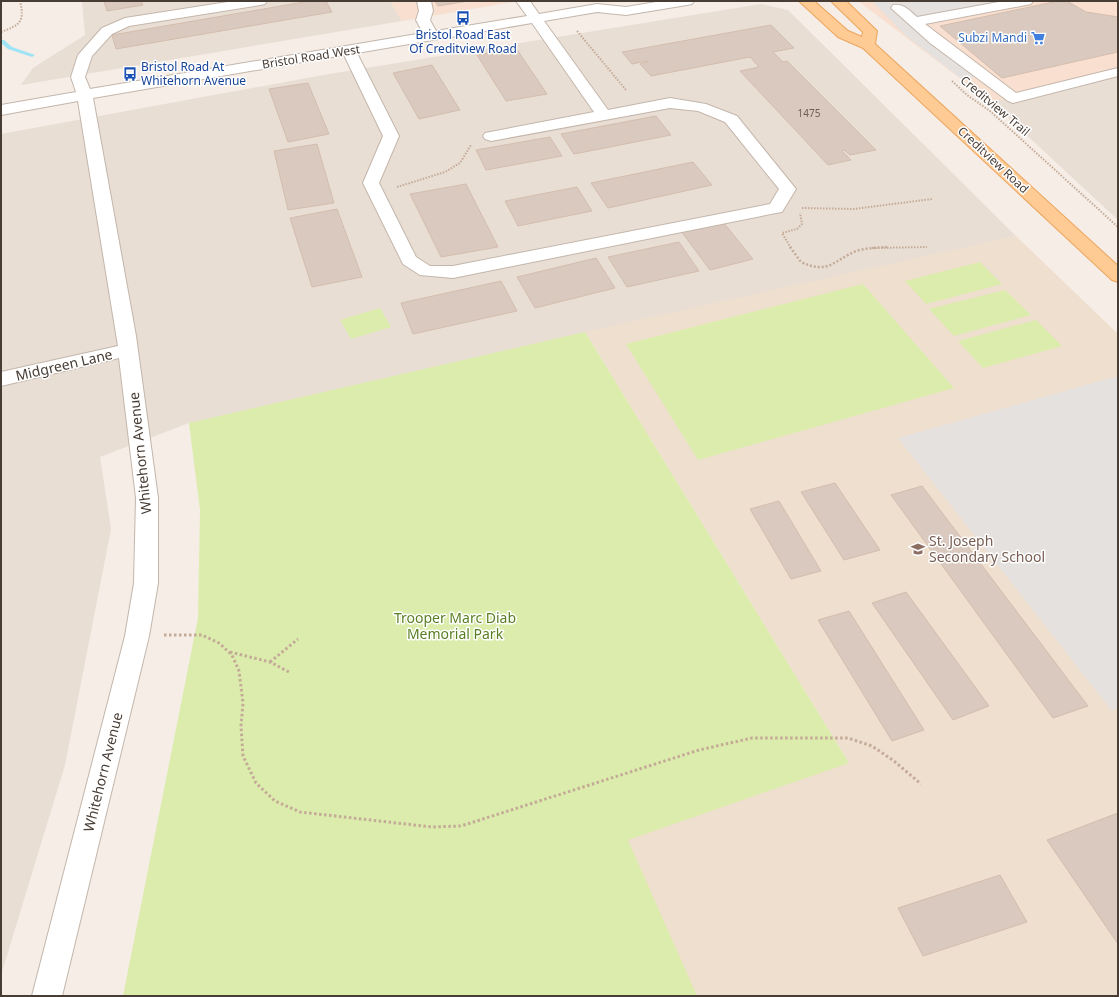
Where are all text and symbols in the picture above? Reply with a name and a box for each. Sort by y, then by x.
bus stop icon: Bristol Road East Of Creditview Road [455,10,471,26]
place label: Bristol Road East Of Creditview Road [409,26,517,57]
place label: Subzi Mandi [958,29,1027,46]
supermarket icon: Subzi Mandi [1030,30,1046,46]
street label: Bristol Road West [261,40,362,73]
place label: Bristol Road At Whitehorn Avenue [141,58,246,89]
bus stop icon: Bristol Road At Whitehorn Avenue [122,66,138,82]
street label: Creditview Trail [957,72,1034,140]
house number: 1475 [798,106,821,120]
street label: Creditview Road [954,122,1032,197]
street label: Midgreen Lane [14,344,114,385]
street label: Whitehorn Avenue [124,391,155,515]
place label: St. Joseph Secondary School [929,531,1045,566]
school or university icon: St. Joseph Secondary School [910,541,926,557]
park label: Trooper Marc Diab Memorial Park [394,608,516,643]
street label: Whitehorn Avenue [78,710,127,834]

